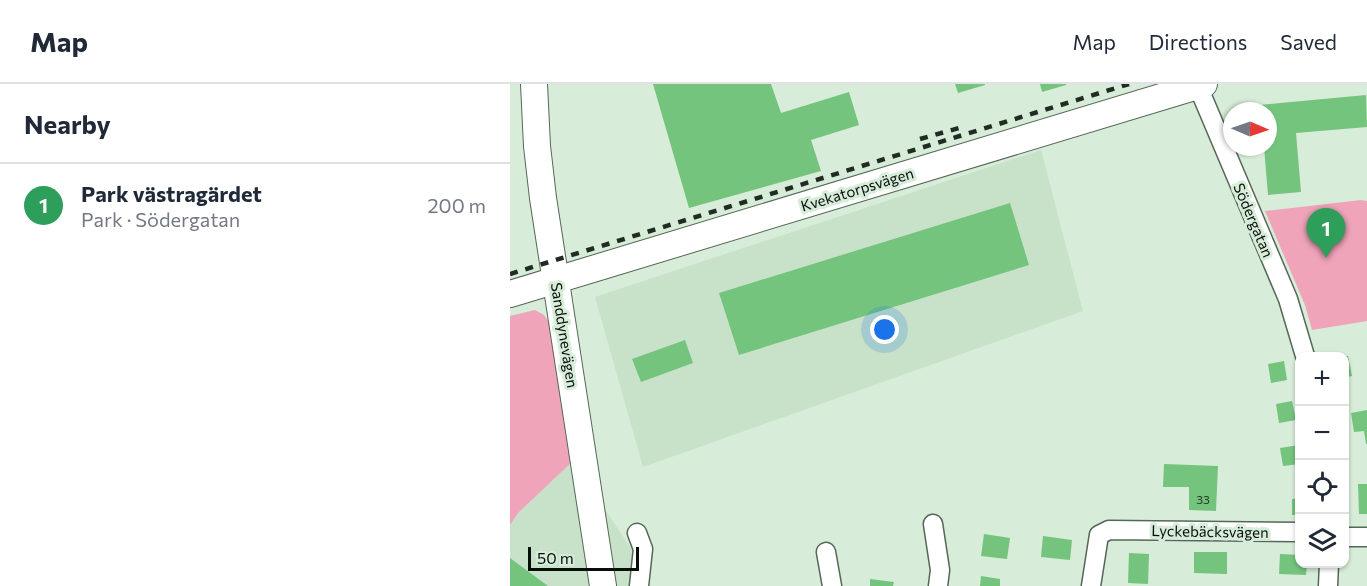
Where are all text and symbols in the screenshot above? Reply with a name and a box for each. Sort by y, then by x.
text: Map [30,24,88,58]
text: Map [1073,29,1116,54]
text: Directions [1149,29,1247,54]
text: Saved [1280,29,1337,54]
north arrow [1223,102,1277,156]
text: Nearby [24,108,111,139]
street label: Kvekatorpsvägen [798,163,916,215]
text: Park västragärdet [81,180,262,207]
street label: Södergatan [1230,180,1278,260]
text: 1 [39,193,48,217]
text: 200 m [428,193,486,217]
text: Park · Södergatan [81,207,240,231]
pin: 1 [1306,208,1346,258]
street label: Sanddynevägen [548,281,582,389]
your location [870,315,899,344]
map controls [1295,352,1349,568]
button: + [1295,352,1349,406]
button: − [1295,406,1349,460]
button: locate [1295,460,1349,514]
house number: 33 [1196,492,1210,506]
button: layers [1295,514,1349,568]
street label: Lyckebäcksvägen [1151,521,1269,541]
scale bar [528,544,639,572]
text: 50 m [537,548,574,567]

